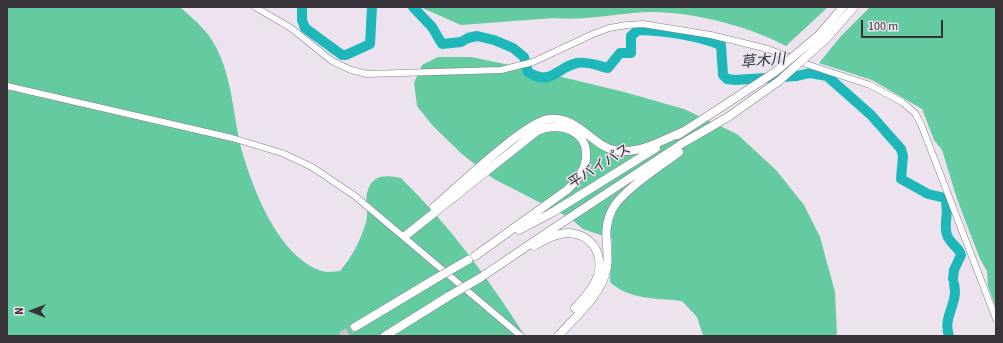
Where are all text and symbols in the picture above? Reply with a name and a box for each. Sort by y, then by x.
scale bar [863,12,945,38]
text: 100 m [868,18,898,35]
water label: 草木川 [740,51,786,73]
street label: 平バイパス [566,141,634,193]
north arrow [12,291,52,331]
text: N [12,307,27,315]

